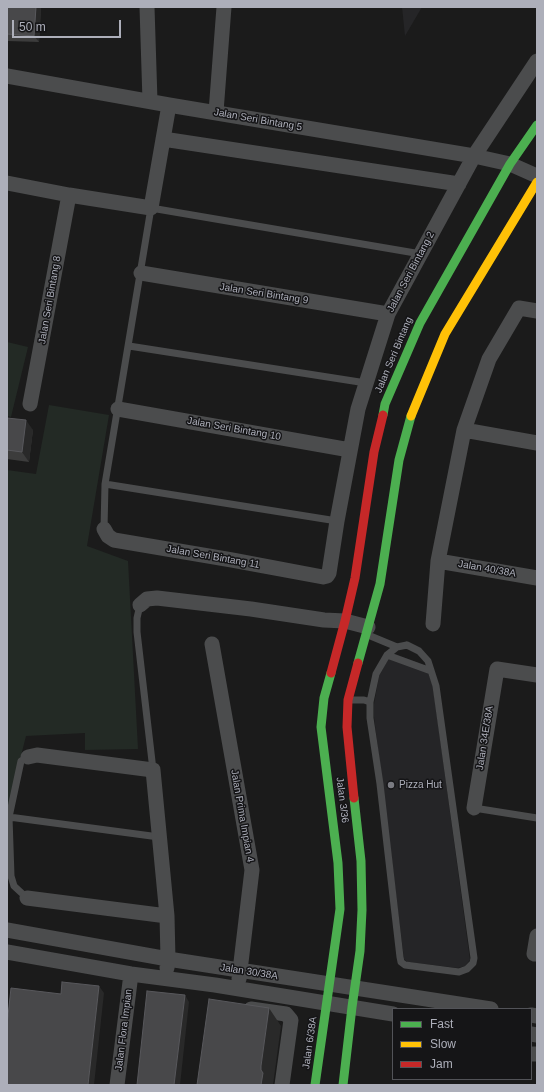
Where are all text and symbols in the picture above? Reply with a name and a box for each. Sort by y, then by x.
scale bar [14,12,123,38]
text: 50 m [19,20,46,34]
street label: Jalan Seri Bintang 5 [213,106,303,134]
street label: Jalan Seri Bintang 2 [385,230,437,314]
street label: Jalan Seri Bintang 8 [36,255,64,345]
street label: Jalan Seri Bintang 9 [219,281,309,307]
street label: Jalan Seri Bintang [373,315,415,395]
street label: Jalan Seri Bintang 10 [186,415,282,443]
street label: Jalan Seri Bintang 11 [166,543,260,571]
street label: Jalan 40/38A [457,558,517,580]
street label: Jalan 34E/38A [474,705,496,771]
street label: Jalan Prima Impian 4 [228,769,256,863]
street label: Jalan 3/36 [333,776,351,824]
place label: Pizza Hut [399,779,442,791]
marker: Pizza Hut [386,780,396,790]
street label: Jalan 30/38A [219,962,279,982]
street label: Jalan Flora Impian [113,988,135,1072]
legend [392,1008,532,1080]
street label: Jalan 6/38A [300,1016,320,1070]
text: Fast [430,1017,453,1031]
text: Slow [430,1037,456,1051]
text: Jam [430,1057,453,1071]

